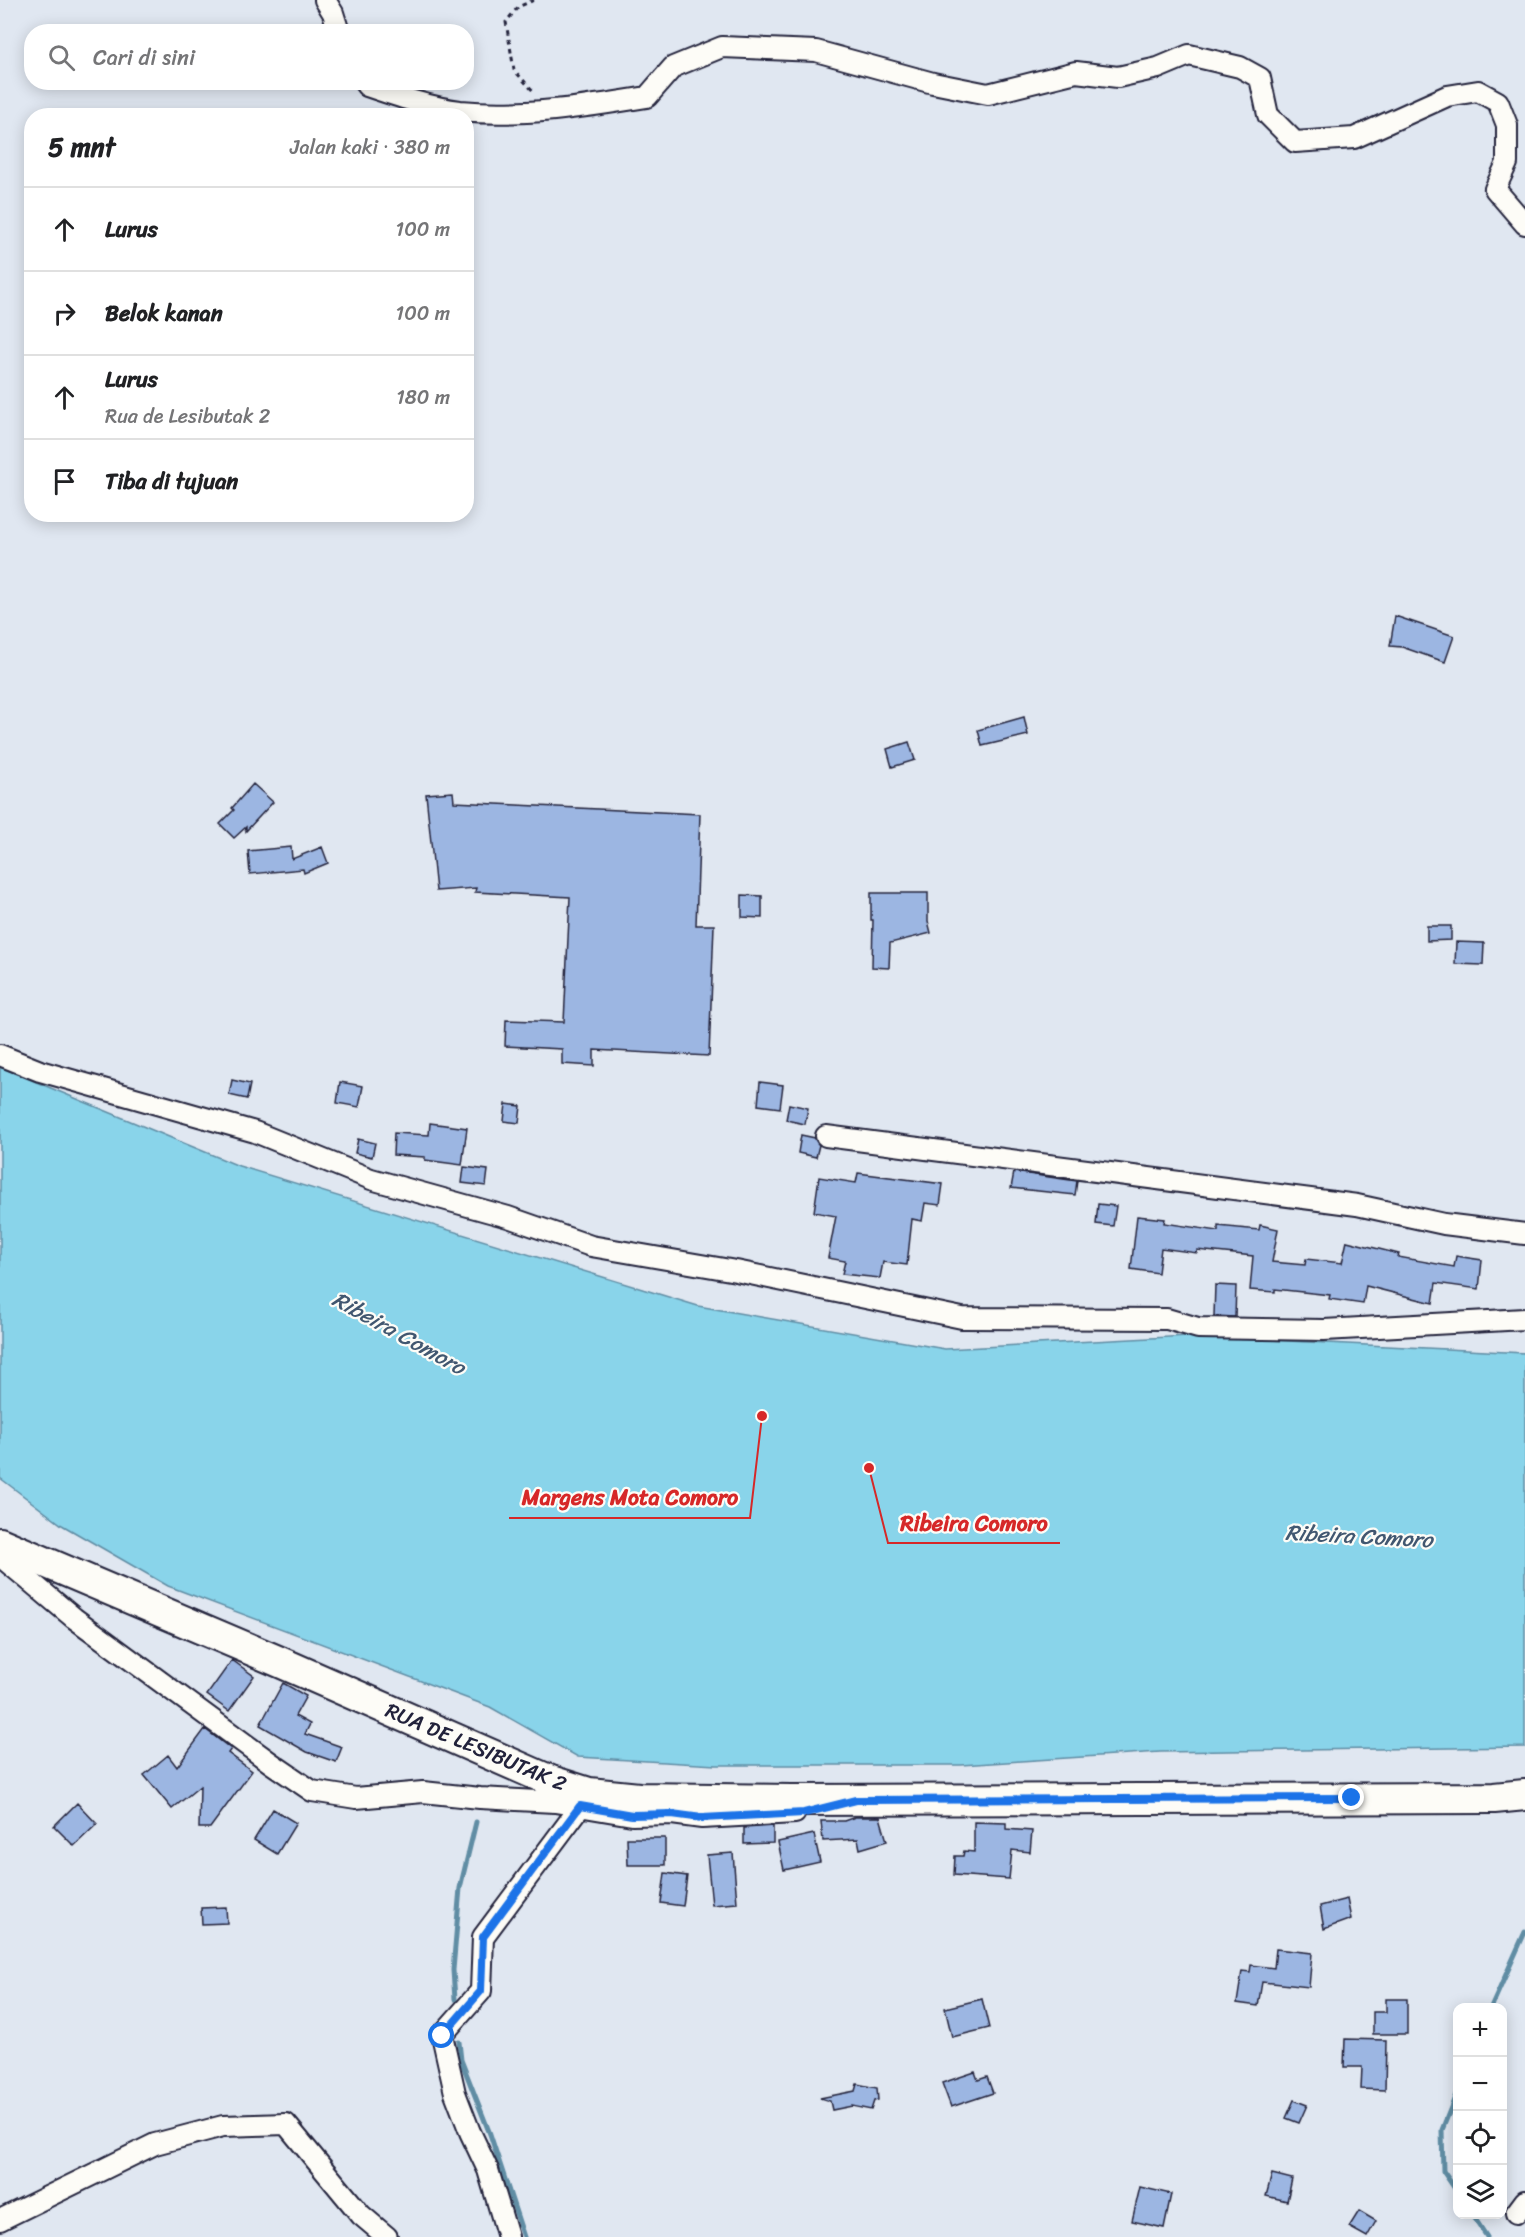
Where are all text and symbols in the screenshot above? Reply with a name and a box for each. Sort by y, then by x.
search box [24,24,474,90]
text: Cari di sini [93,38,195,77]
icon: search [45,41,78,74]
text: 5 mnt [48,124,115,170]
text: Jalan kaki · 380 m [290,130,450,165]
text: Lurus [105,210,158,249]
text: 100 m [396,212,450,247]
icon: ahead [48,213,81,246]
text: Belok kanan [105,294,223,333]
text: 100 m [396,296,450,331]
icon: right [48,297,81,330]
text: Lurus [105,360,158,399]
text: 180 m [396,380,450,415]
icon: ahead [48,381,81,414]
text: Rua de Lesibutak 2 [105,399,270,434]
text: Tiba di tujuan [105,462,238,501]
icon: arrive [48,465,81,498]
water label: Ribeira Comoro [325,1280,475,1387]
callout: Margens Mota Comoro [509,1478,750,1518]
text: Margens Mota Comoro [521,1478,739,1517]
callout: Ribeira Comoro [888,1503,1060,1543]
text: Ribeira Comoro [899,1504,1049,1543]
water label: Ribeira Comoro [1284,1513,1436,1559]
street label: RUA DE LESIBUTAK 2 [379,1692,573,1802]
route end [1338,1784,1364,1810]
map controls [1453,2003,1507,2219]
button: + [1453,2003,1507,2057]
route start [428,2022,454,2048]
button: − [1453,2057,1507,2111]
button: locate [1453,2111,1507,2165]
button: layers [1453,2165,1507,2219]

